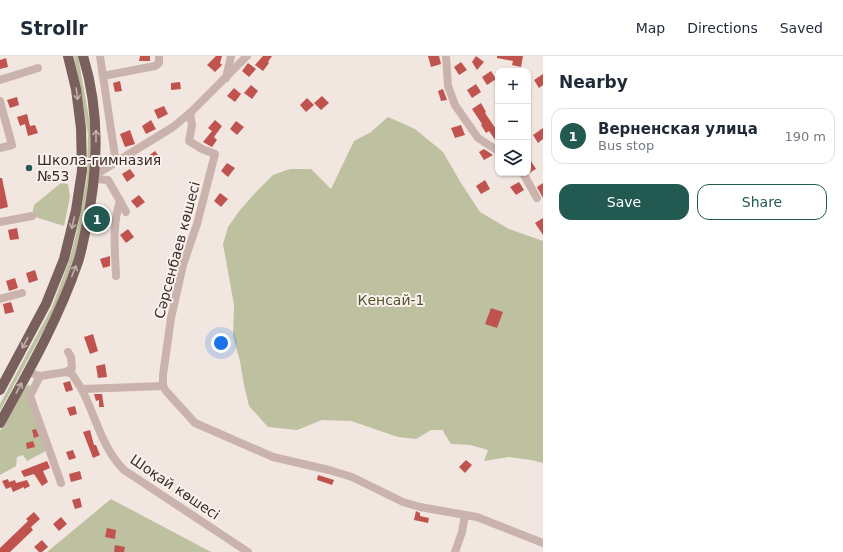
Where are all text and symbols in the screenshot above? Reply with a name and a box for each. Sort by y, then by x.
text: Strollr [20,17,88,39]
text: Map [636,20,665,36]
text: Directions [687,20,758,36]
text: Saved [780,20,823,36]
map controls [495,68,531,176]
button: + [495,68,531,104]
text: Nearby [559,72,628,92]
one-way arrow [73,87,81,100]
button: − [495,104,531,140]
text: Верненская улица [598,120,758,138]
text: 1 [568,129,578,144]
text: 190 m [784,129,826,144]
one-way arrow [92,130,100,143]
text: Bus stop [598,138,654,153]
button: layers [495,140,531,176]
place label: Школа-гимназия №53 [37,152,161,184]
marker: Школа-гимназия №53 [24,163,34,173]
street label: Сәрсенбаев көшесі [151,180,203,320]
button: Save [559,184,689,220]
button: Share [697,184,827,220]
pin: 1 [84,204,110,234]
one-way arrow [68,216,76,229]
one-way arrow [71,266,79,278]
park label: Кенсай-1 [357,292,425,308]
your location [211,333,231,353]
one-way arrow [21,337,28,349]
one-way arrow [16,383,23,395]
street label: Шоқай көшесі [127,451,223,523]

